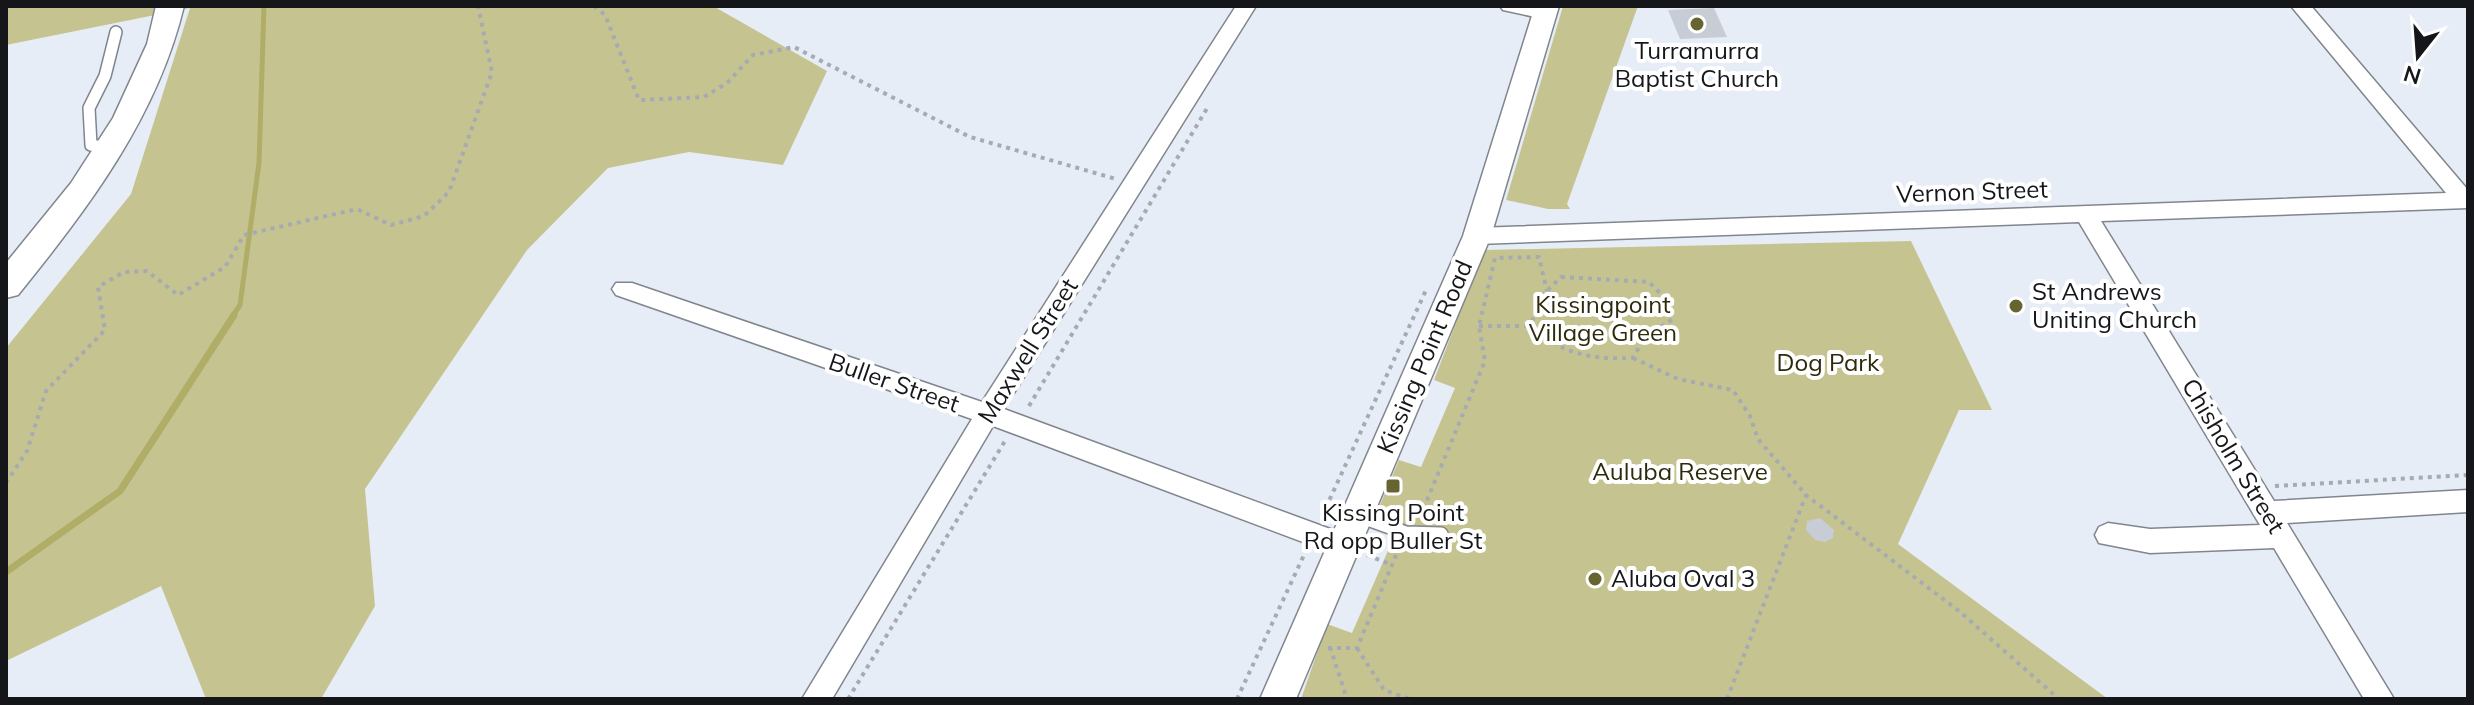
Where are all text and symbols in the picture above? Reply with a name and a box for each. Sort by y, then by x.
marker: Turramurra Baptist Church [1688,15,1706,33]
north arrow [2378,16,2458,96]
place label: Turramurra Baptist Church [1615,35,1779,93]
text: N [2400,59,2424,91]
street label: Vernon Street [1896,173,2048,209]
street label: Kissing Point Road [1370,255,1478,458]
street label: Maxwell Street [971,272,1084,429]
place label: St Andrews Uniting Church [2032,276,2197,334]
park label: Kissingpoint Village Green [1529,289,1677,347]
marker: St Andrews Uniting Church [2007,297,2025,315]
street label: Buller Street [825,346,964,418]
park label: Dog Park [1777,347,1880,377]
street label: Chisholm Street [2176,373,2292,538]
park label: Auluba Reserve [1592,456,1768,486]
marker: Kissing Point Rd opp Buller St [1384,477,1402,495]
place label: Kissing Point Rd opp Buller St [1304,497,1482,555]
place label: Aluba Oval 3 [1611,563,1755,593]
marker: Aluba Oval 3 [1586,570,1604,588]

